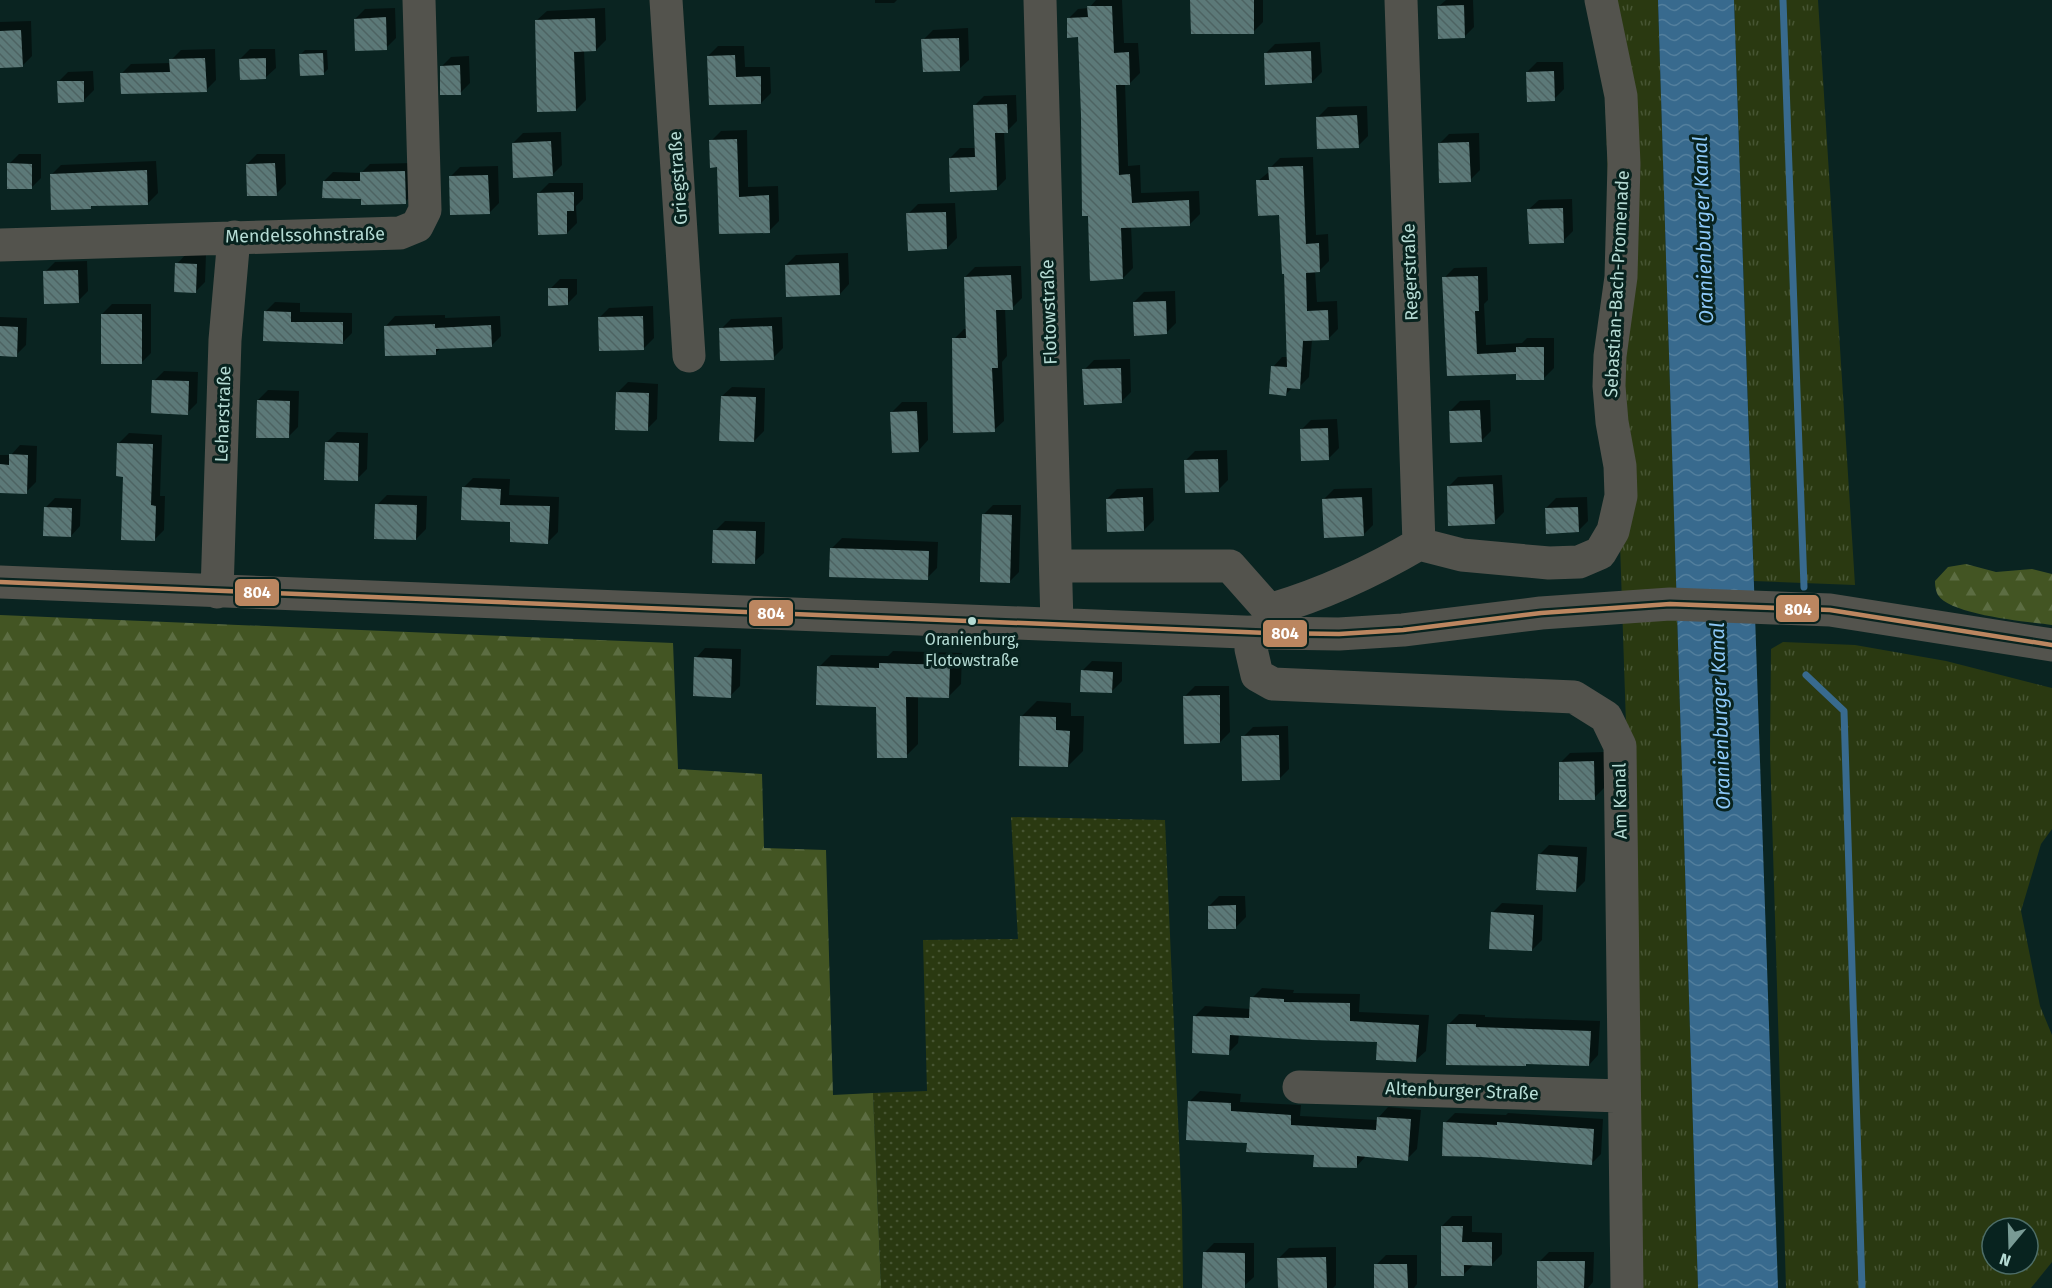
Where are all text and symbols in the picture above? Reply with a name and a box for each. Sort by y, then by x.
street label: Griegstraße [664,130,692,226]
water label: Oranienburger Kanal [1688,136,1718,324]
street label: Sebastian-Bach-Promenade [1600,170,1634,398]
street label: Mendelssohnstraße [225,223,385,247]
street label: Regerstraße [1397,223,1423,321]
street label: Flotowstraße [1036,259,1062,365]
street label: Leharstraße [210,365,236,463]
line badge: 804 [234,578,280,607]
text: 804 [243,583,271,602]
line badge: 804 [1775,594,1820,623]
line badge: 804 [748,599,794,627]
text: 804 [1784,600,1812,619]
text: 804 [757,604,785,623]
marker: Oranienburg, Flotowstraße [966,615,978,627]
line badge: 804 [1262,619,1308,648]
water label: Oranienburger Kanal [1705,622,1735,810]
text: 804 [1271,624,1299,643]
place label: Oranienburg, Flotowstraße [925,630,1019,670]
street label: Am Kanal [1608,763,1632,839]
street label: Altenburger Straße [1385,1077,1539,1105]
north arrow [1980,1216,2040,1276]
text: N [1997,1249,2013,1270]

